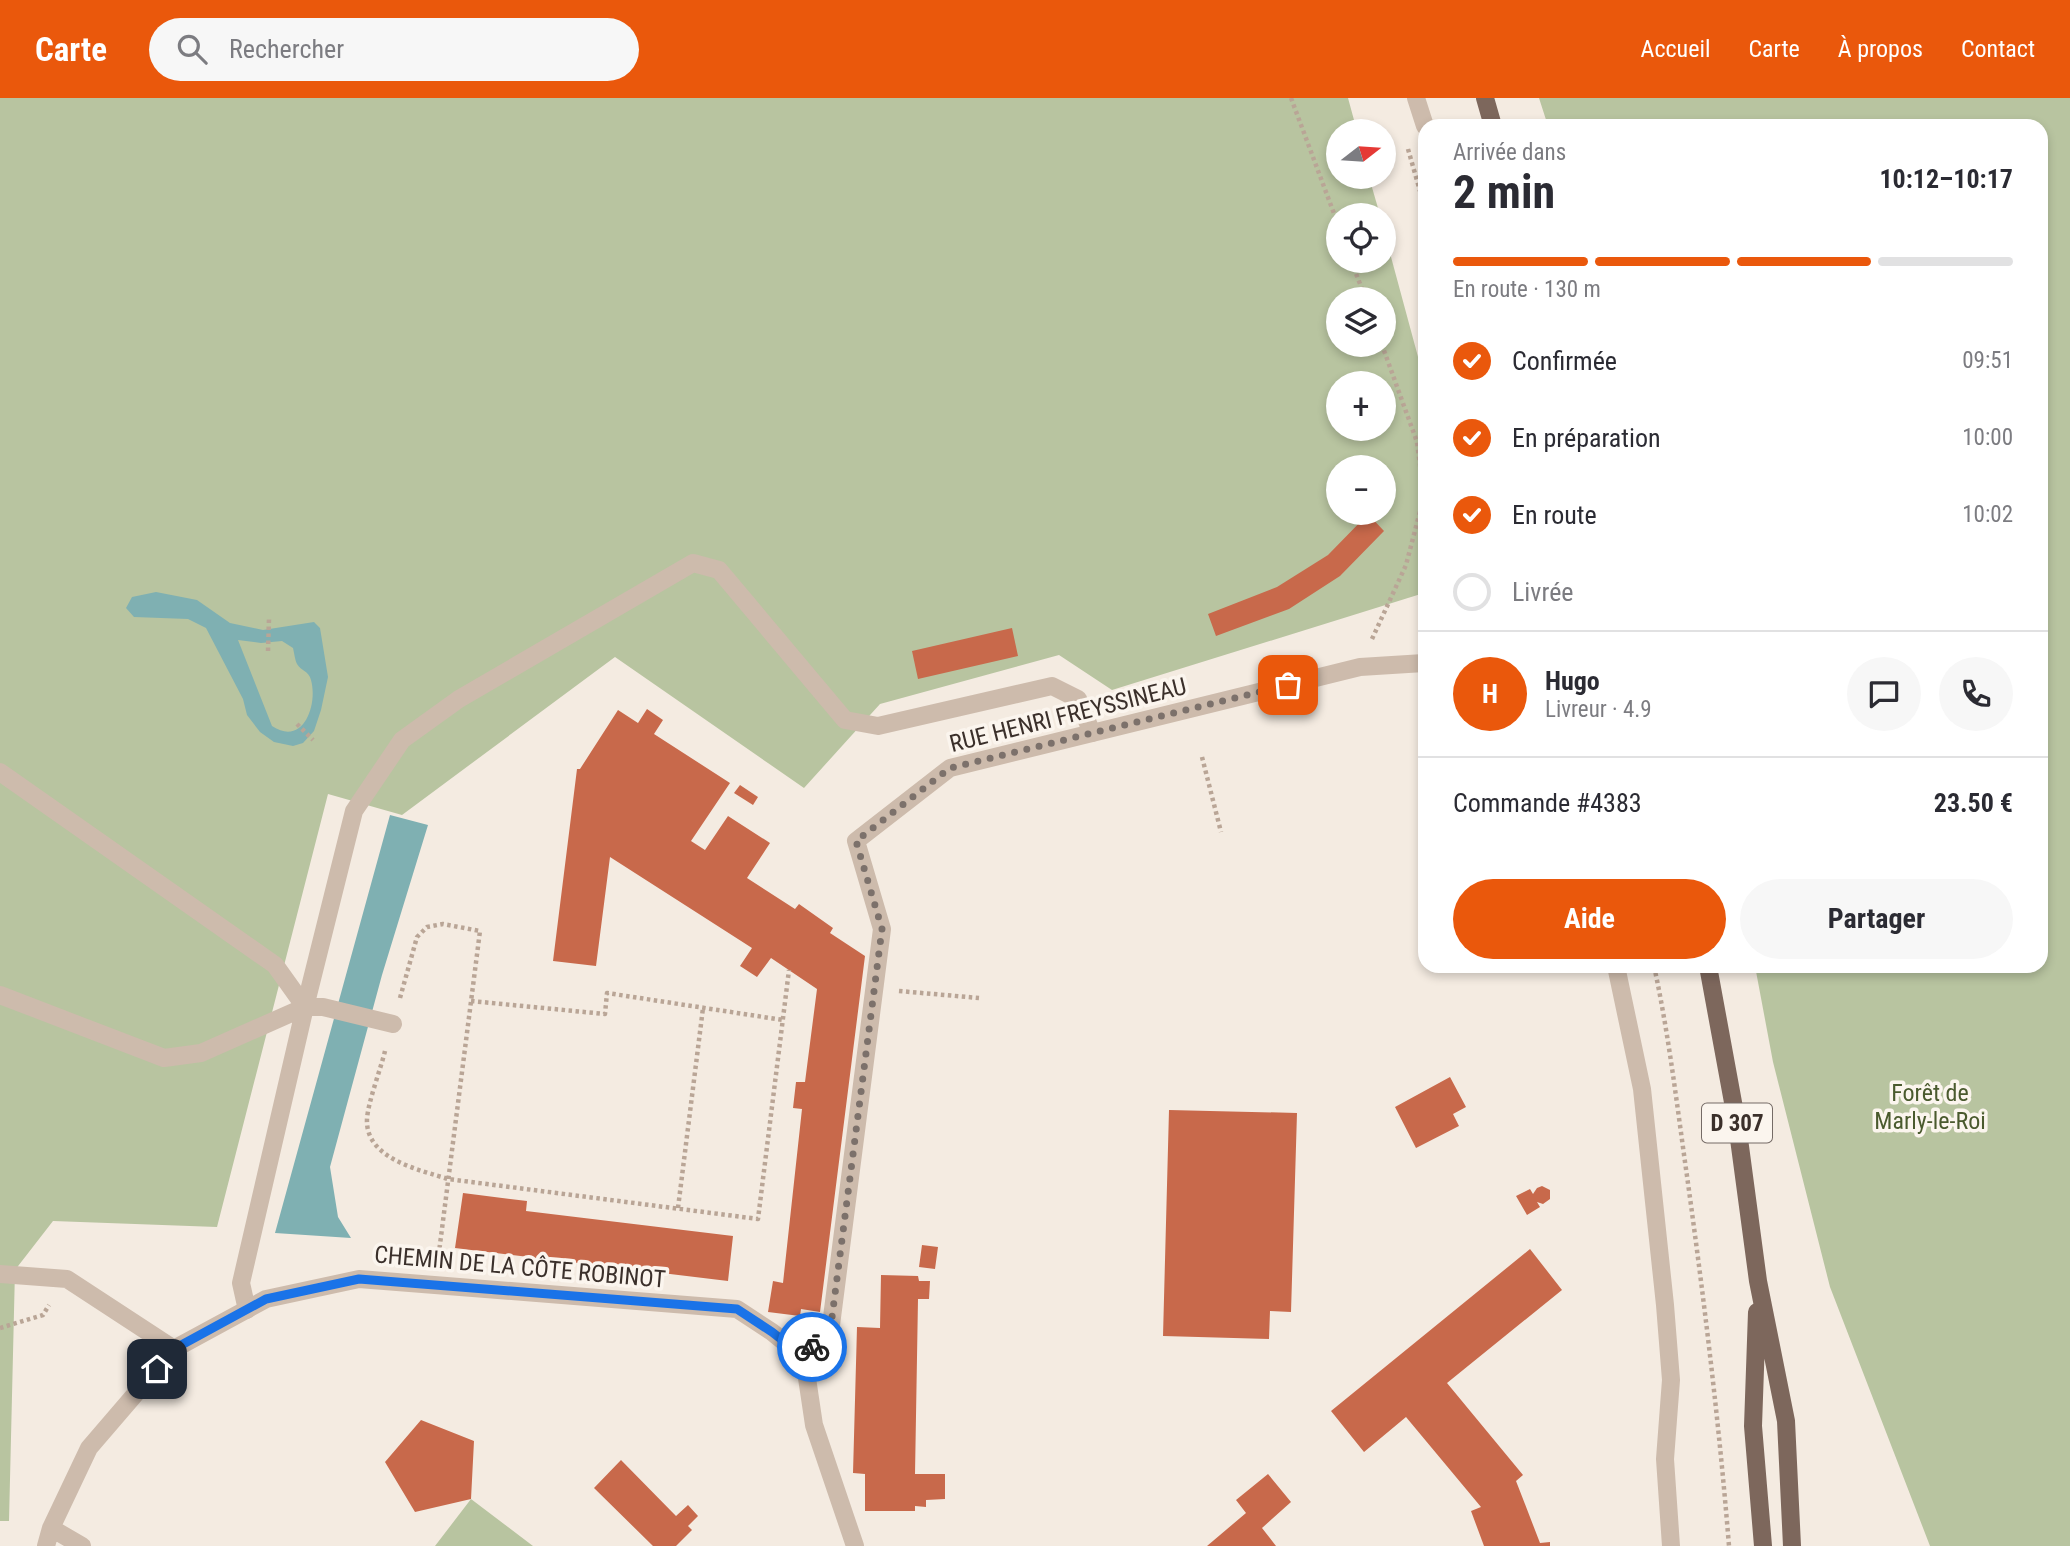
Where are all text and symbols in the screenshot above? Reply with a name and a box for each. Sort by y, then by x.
search box [149,18,639,81]
text: Carte [35,30,107,69]
icon: search [173,30,211,68]
text: Rechercher [229,34,344,64]
text: Accueil [1641,35,1710,63]
text: Carte [1748,35,1800,63]
text: À propos [1838,35,1923,63]
text: Contact [1961,35,2035,63]
north arrow [1326,119,1396,189]
map controls [1326,119,1396,525]
text: Arrivée dans [1453,139,1566,166]
text: 10:12–10:17 [1879,164,2013,194]
text: 2 min [1453,165,1555,219]
button: locate [1326,203,1396,273]
text: En route · 130 m [1453,276,1601,303]
button: layers [1326,287,1396,357]
icon: check [1453,342,1491,380]
text: Confirmée [1512,346,1617,376]
text: 09:51 [1962,347,2013,374]
button: + [1326,371,1396,441]
icon: check [1453,419,1491,457]
text: En préparation [1512,423,1661,453]
text: 10:00 [1962,424,2013,451]
button: − [1326,455,1396,525]
icon: check [1453,496,1491,534]
text: En route [1512,500,1597,530]
text: 10:02 [1962,501,2013,528]
text: Livrée [1512,577,1574,607]
pin [1258,655,1318,715]
button: chat [1847,657,1921,731]
button: phone [1939,657,2013,731]
icon: bag [1269,666,1307,704]
text: Hugo [1545,666,1600,696]
street label: RUE HENRI FREYSSINEAU [947,672,1189,758]
text: H [1482,679,1498,709]
text: Livreur · 4.9 [1545,696,1652,723]
text: Commande #4383 [1453,788,1642,818]
text: 23.50 € [1934,788,2013,818]
button: Aide [1453,879,1726,959]
button: Partager [1740,879,2013,959]
park label: Forêt de Marly-le-Roi [1874,1079,1986,1135]
road number: D 307 [1702,1104,1772,1142]
street label: CHEMIN DE LA CÔTE ROBINOT [373,1240,667,1294]
courier [777,1312,847,1382]
icon: bike [793,1328,831,1366]
pin [127,1339,187,1399]
icon: home [138,1350,176,1388]

